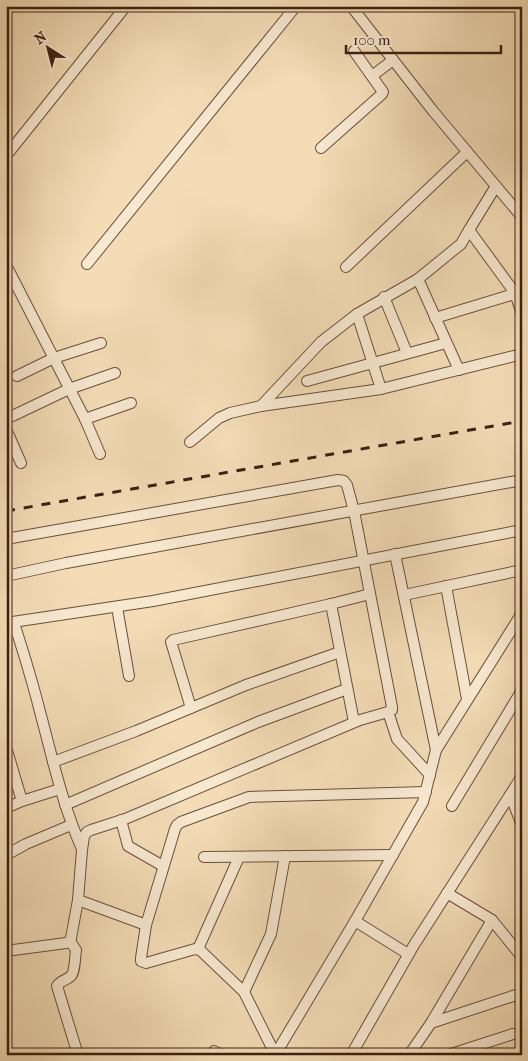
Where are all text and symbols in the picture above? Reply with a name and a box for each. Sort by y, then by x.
north arrow [22,22,72,72]
scale bar [346,22,500,54]
text: N [31,28,50,48]
text: 100 m [353,31,391,49]

